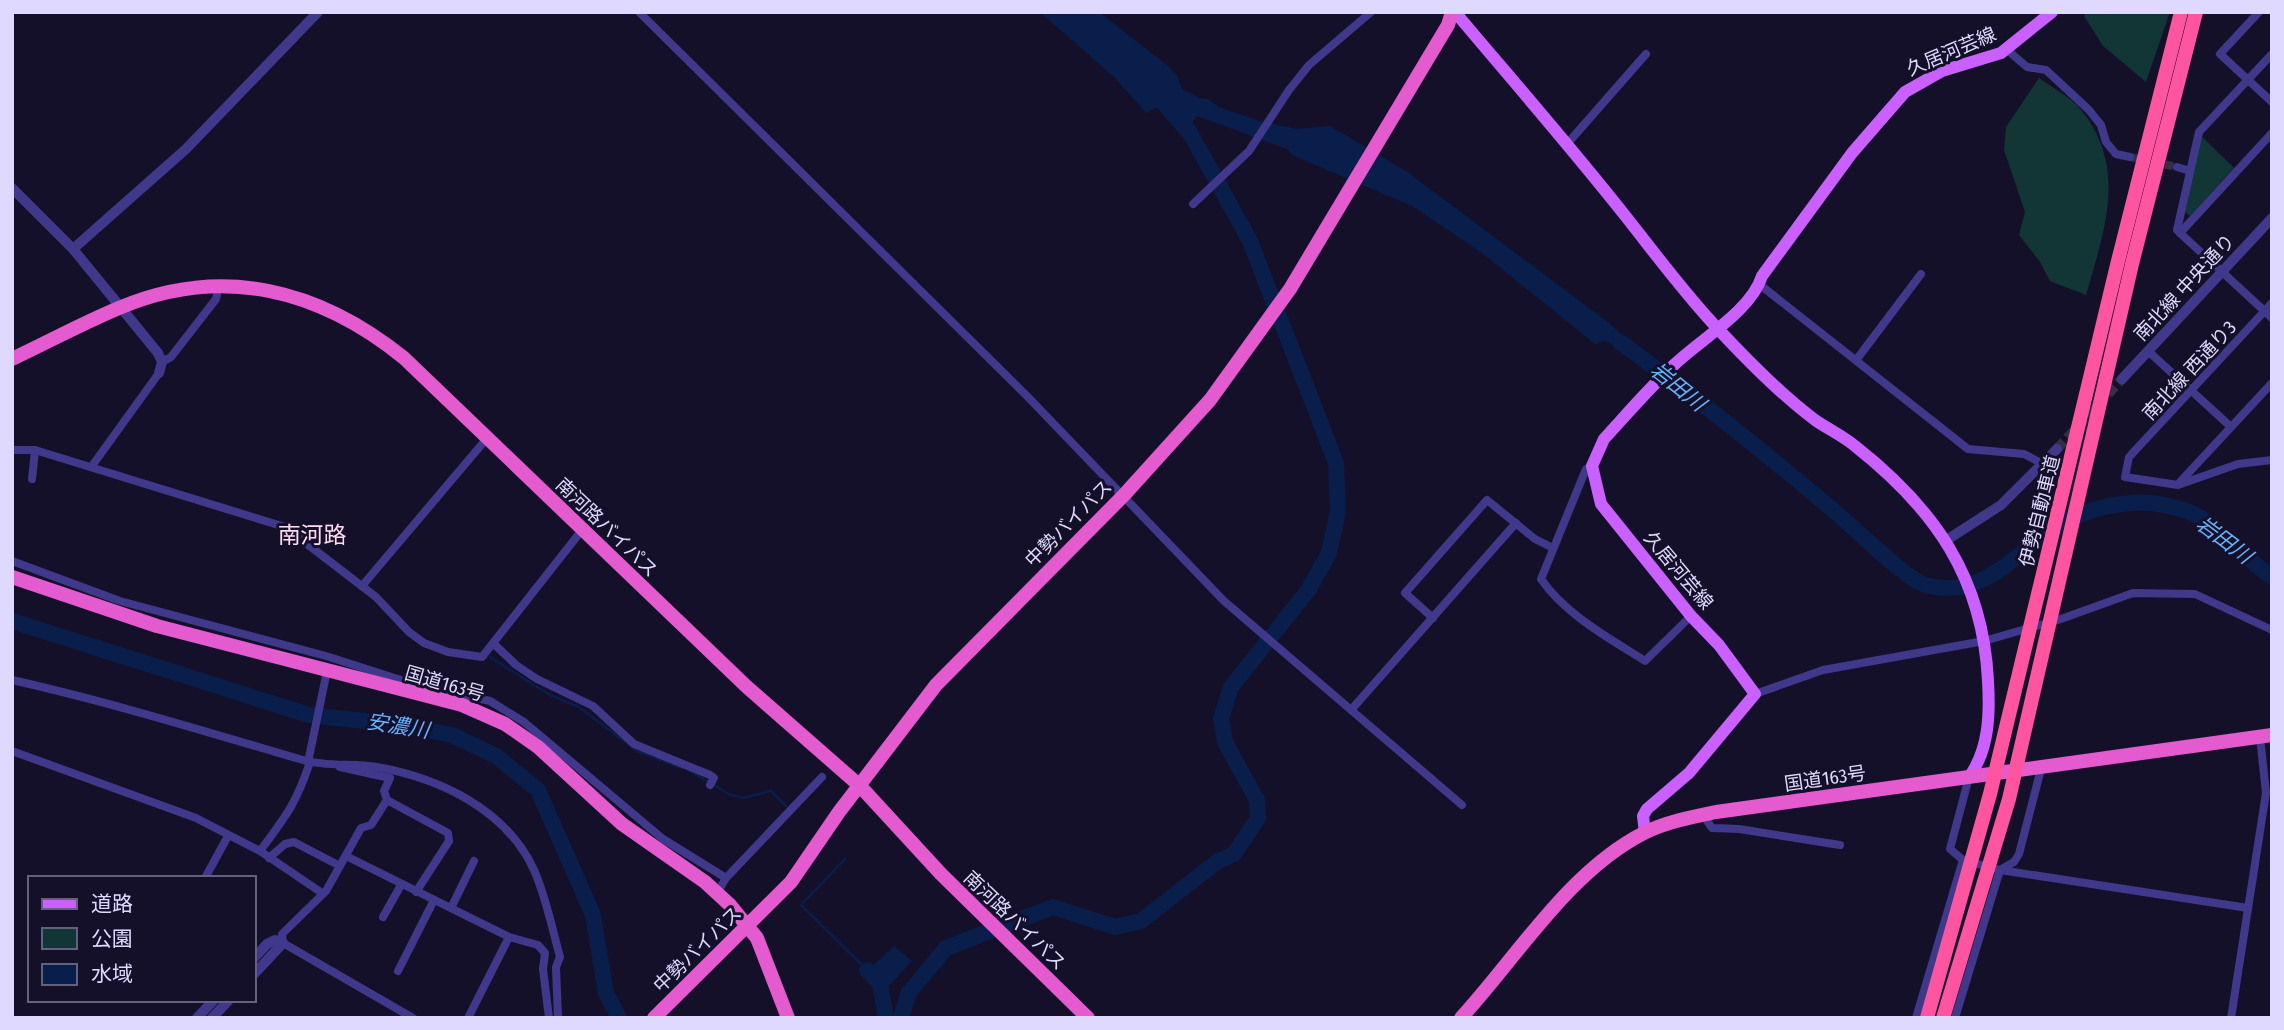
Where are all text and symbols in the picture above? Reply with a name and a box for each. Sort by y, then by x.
street label: 久居河芸線 [1903,22,1999,81]
street label: 南北線 中央通り [2129,229,2240,345]
street label: 南北線 西通り3 [2138,316,2241,425]
water label: 岩田川 [1645,357,1712,418]
street label: 伊勢自動車道 [2015,453,2064,569]
street label: 南河路バイパス [551,473,662,582]
street label: 中勢バイパス [1020,475,1117,572]
water label: 岩田川 [2191,511,2259,571]
district label: 南河路 [278,521,347,549]
street label: 久居河芸線 [1639,527,1718,614]
street label: 国道163号 [402,661,488,706]
water label: 安濃川 [365,708,433,744]
street label: 国道163号 [1783,761,1867,796]
street label: 南河路バイパス [959,866,1070,975]
legend [28,876,256,1002]
text: 道路 [91,891,133,917]
street label: 中勢バイパス [648,902,746,997]
text: 公園 [91,926,133,952]
text: 水域 [91,961,133,987]

